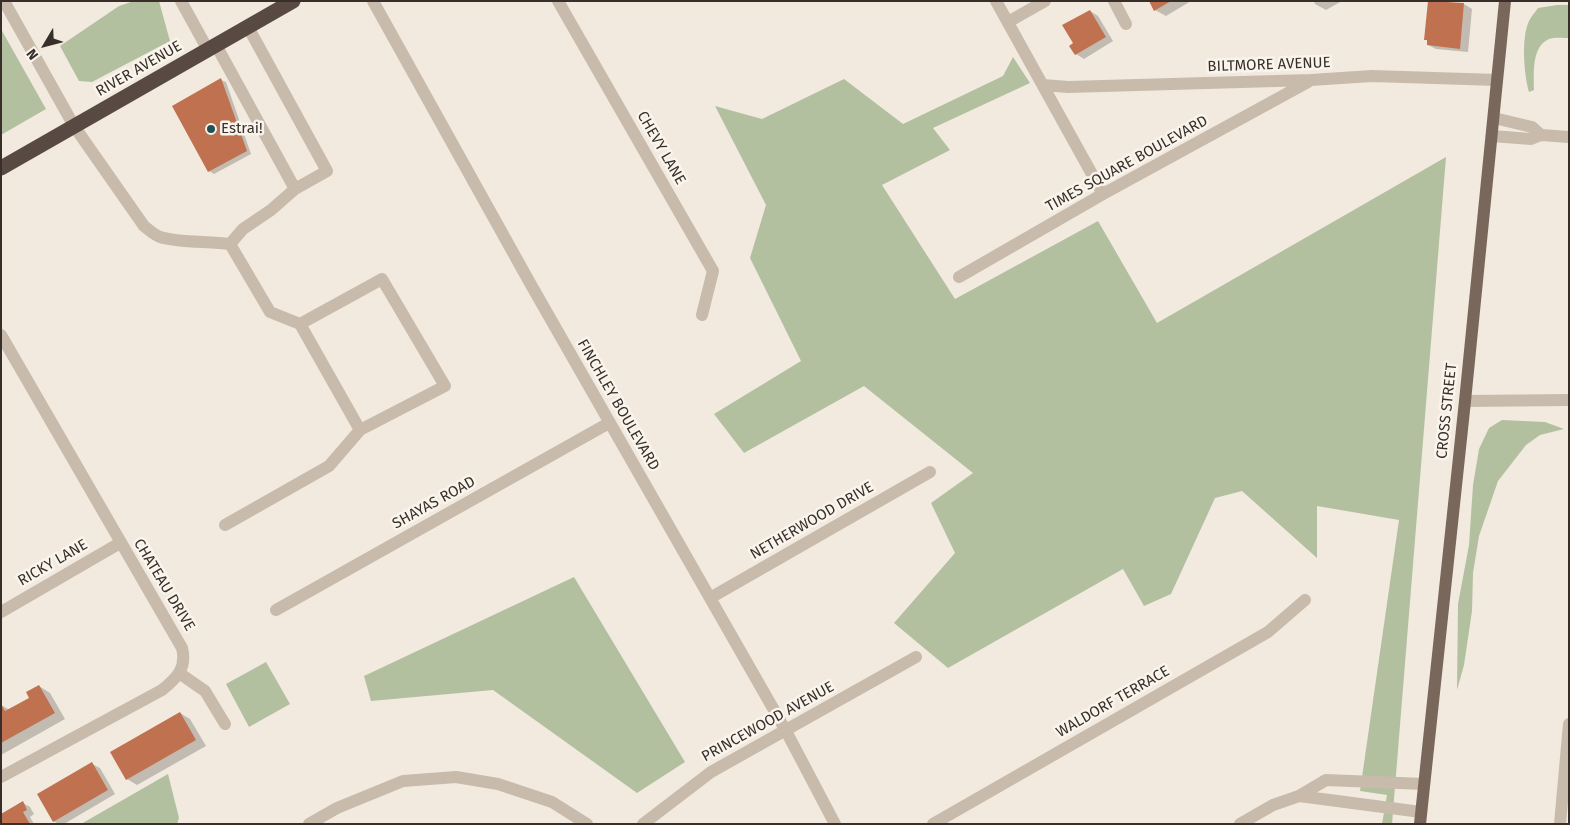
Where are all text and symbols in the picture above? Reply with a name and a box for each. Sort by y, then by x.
north arrow [20,20,70,70]
street label: RIVER AVENUE [93,37,185,101]
text: N [23,46,42,63]
street label: BILTMORE AVENUE [1207,54,1331,76]
street label: CHEVY LANE [633,108,689,188]
street label: TIMES SQUARE BOULEVARD [1043,112,1211,216]
place label: Estrai! [221,120,263,138]
marker: Estrai! [205,123,217,135]
street label: FINCHLEY BOULEVARD [573,336,663,474]
street label: CROSS STREET [1433,362,1461,460]
street label: SHAYAS ROAD [389,473,479,533]
street label: NETHERWOOD DRIVE [747,478,877,564]
street label: RICKY LANE [15,536,91,590]
street label: CHATEAU DRIVE [129,536,199,634]
street label: WALDORF TERRACE [1053,662,1173,742]
street label: PRINCEWOOD AVENUE [699,678,837,766]

